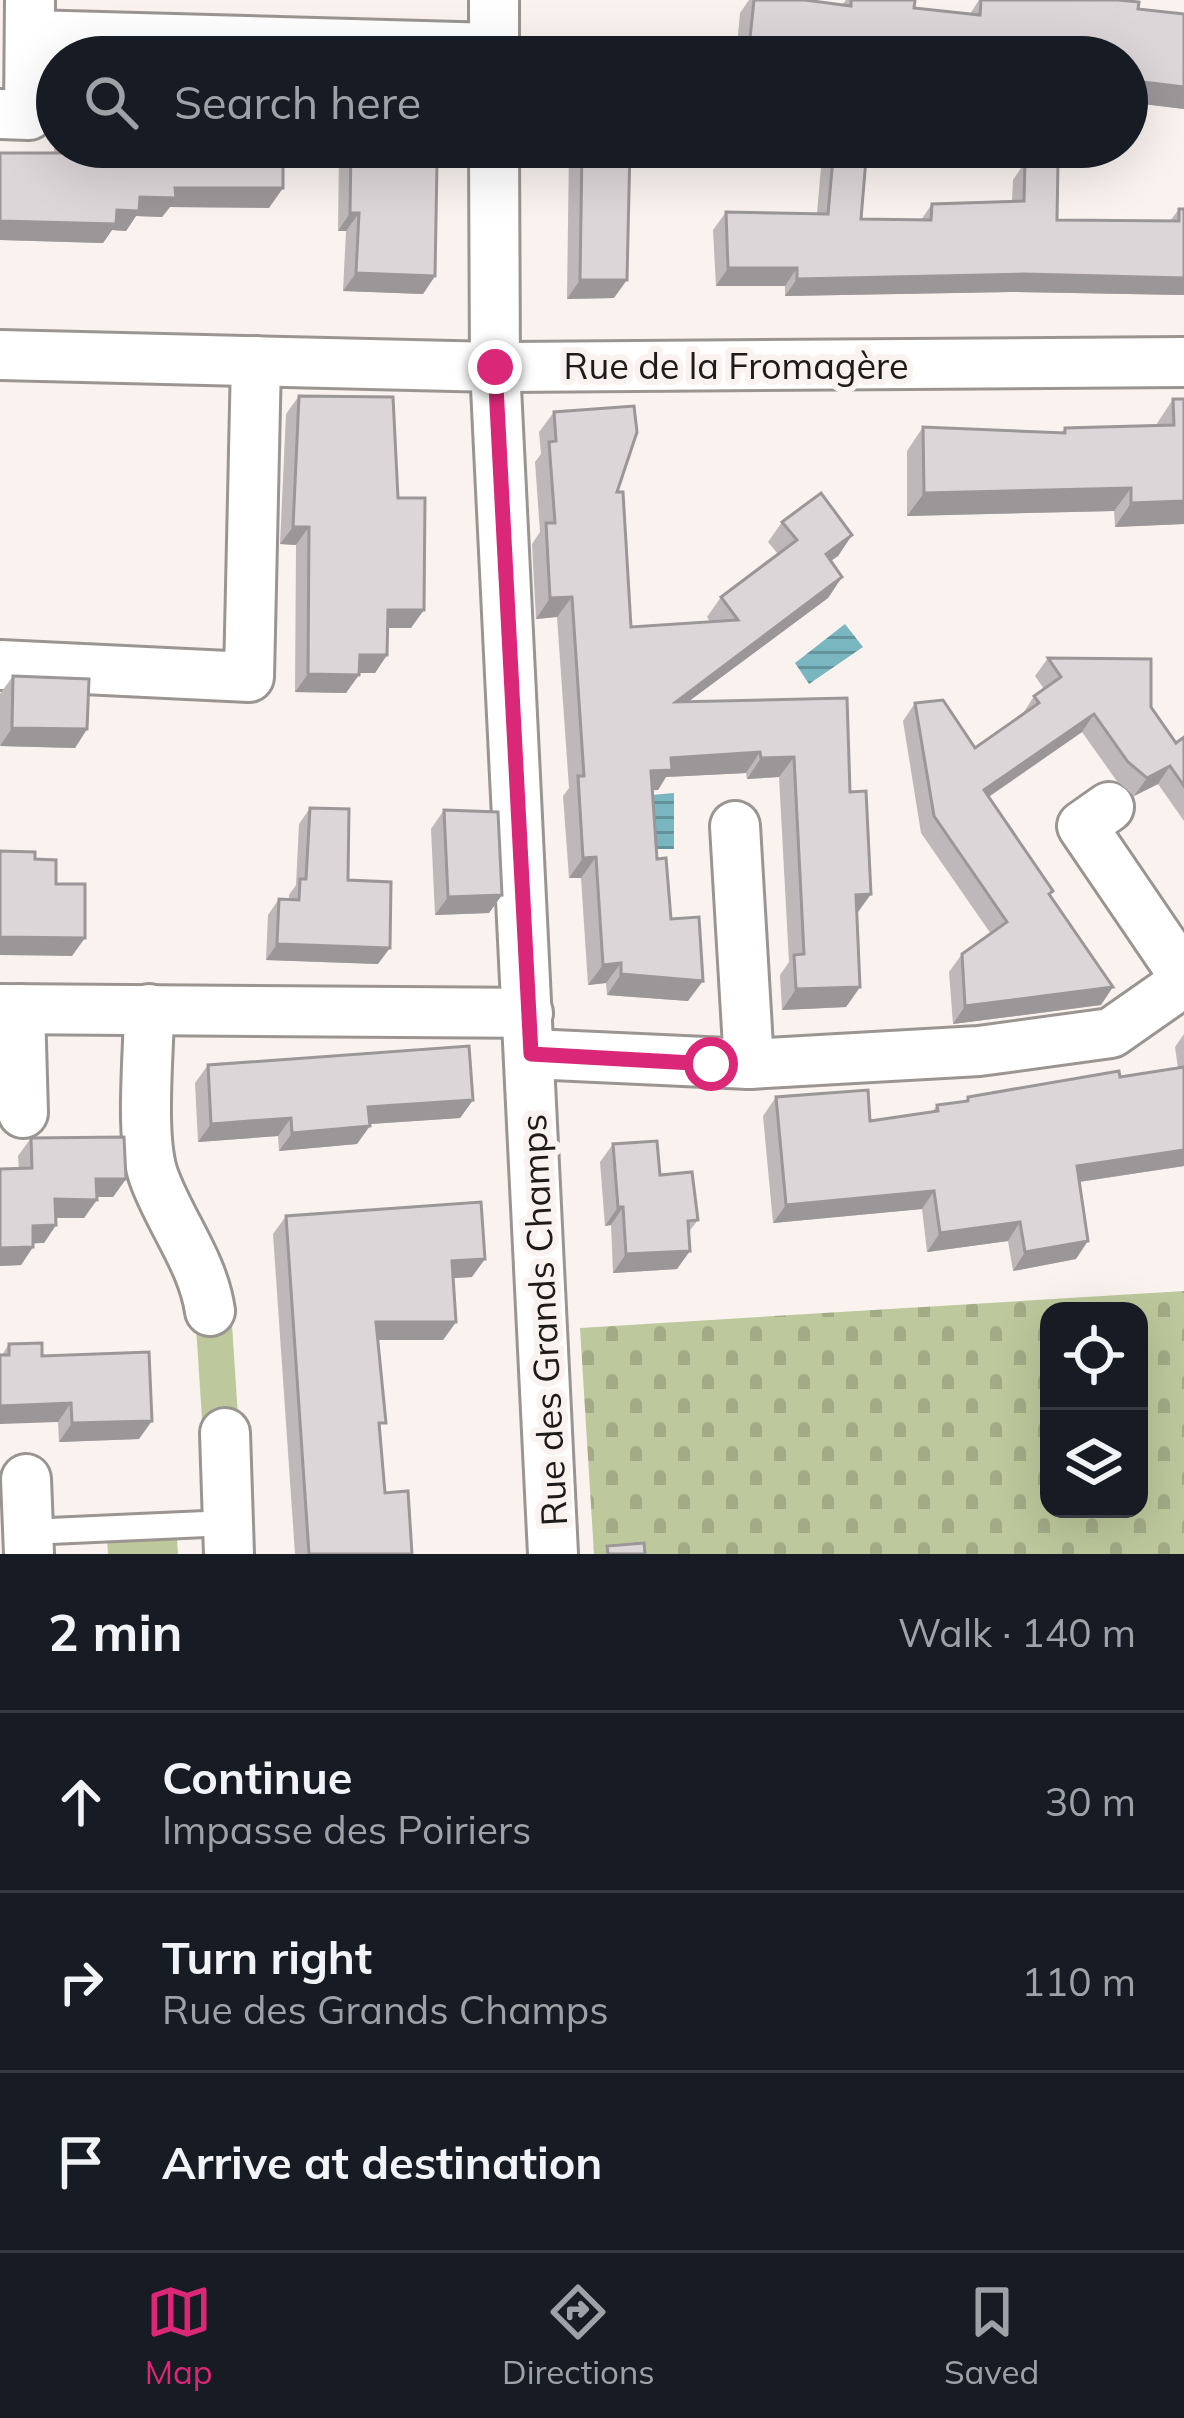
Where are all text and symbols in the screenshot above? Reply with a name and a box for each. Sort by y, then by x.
search box [36,36,1148,168]
icon: search [78,69,144,135]
text: Search here [174,74,421,130]
route end [468,340,522,394]
street label: Rue de la Fromagère [564,343,909,388]
route start [684,1037,738,1091]
street label: Rue des Grands Champs [510,1113,576,1527]
map controls [1040,1302,1148,1518]
button: locate [1040,1302,1148,1410]
button: layers [1040,1410,1148,1518]
text: 2 min [48,1600,183,1664]
text: Walk · 140 m [898,1608,1136,1657]
text: Continue [162,1749,352,1805]
icon: ahead [48,1769,114,1835]
text: 30 m [1045,1777,1136,1826]
text: Impasse des Poiriers [162,1805,531,1854]
text: Turn right [162,1929,372,1985]
icon: right [48,1949,114,2015]
text: 110 m [1021,1957,1136,2006]
text: Rue des Grands Champs [162,1985,609,2034]
icon: arrive [48,2129,114,2195]
text: Arrive at destination [162,2134,602,2190]
tab: Map [145,2279,213,2392]
tab: Directions [502,2279,655,2392]
tab: Saved [944,2279,1039,2392]

